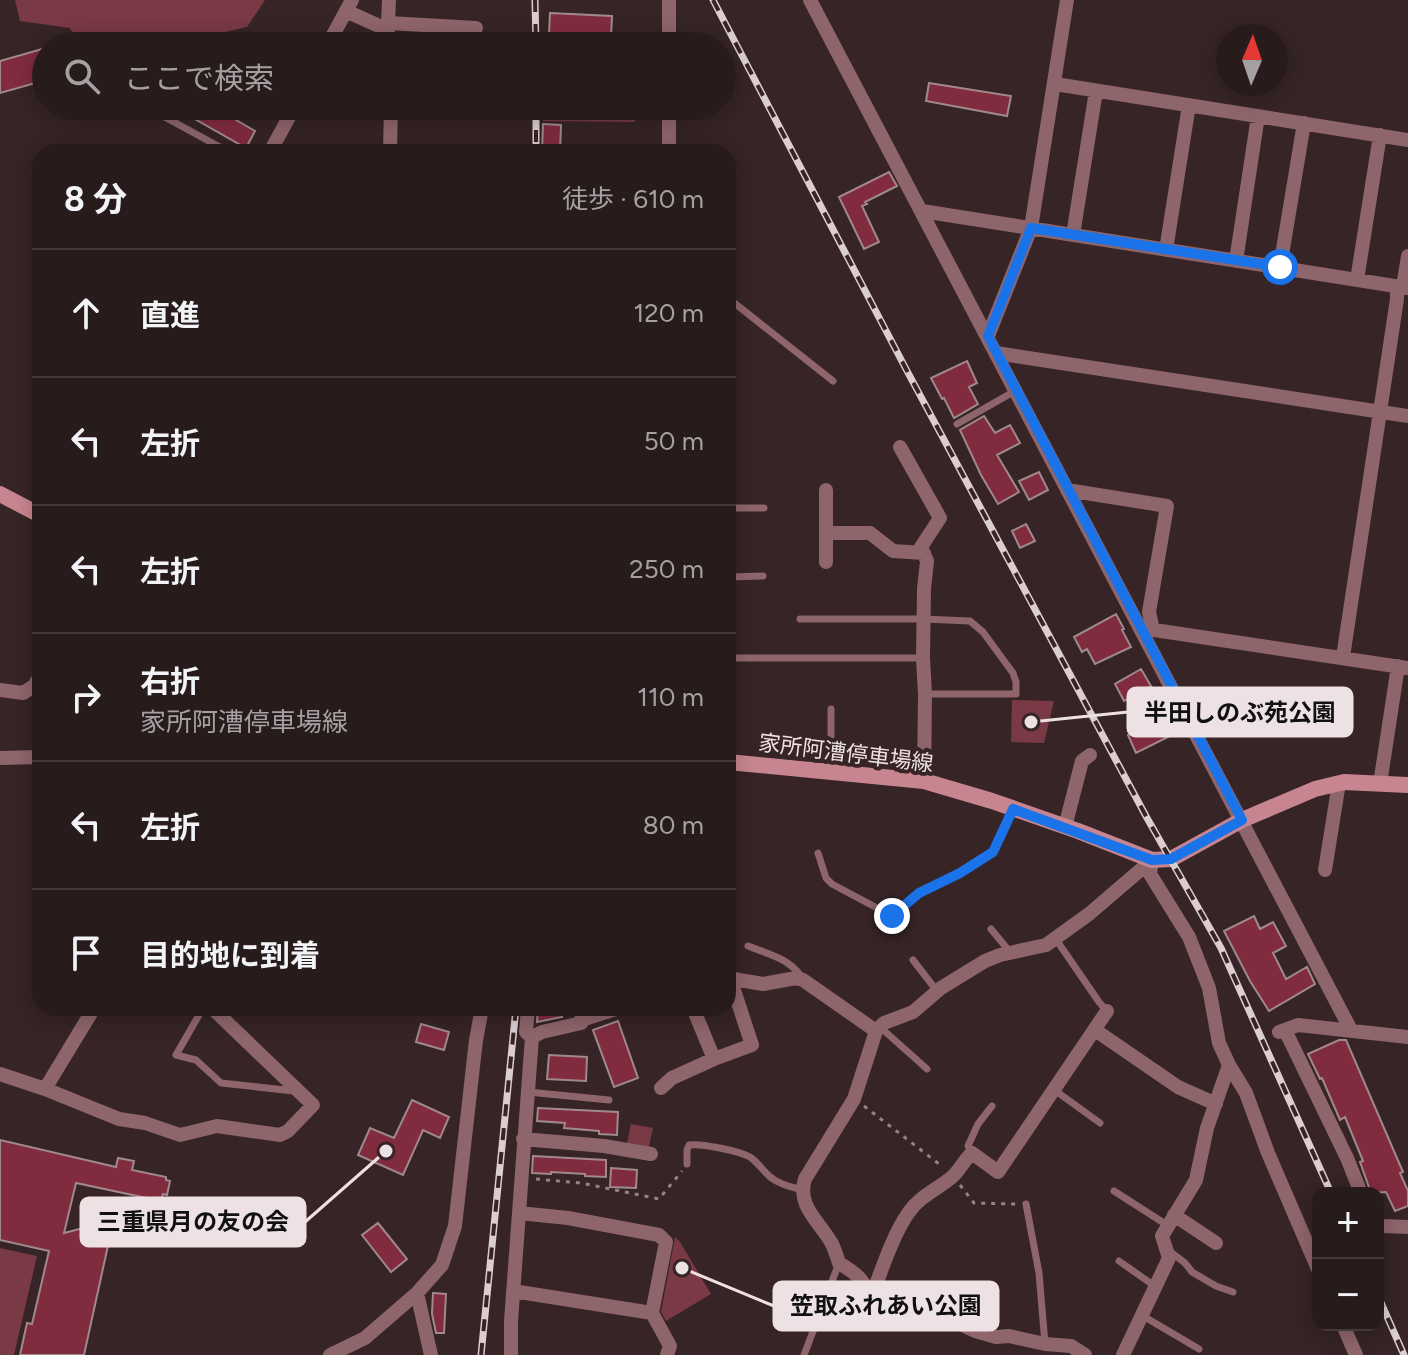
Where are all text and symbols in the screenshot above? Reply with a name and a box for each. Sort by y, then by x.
north arrow [1216,24,1288,96]
search box [32,32,736,120]
icon: search [60,54,104,98]
text: ここで検索 [124,60,274,97]
text: 8 分 [64,179,127,220]
text: 徒歩 · 610 m [562,183,704,215]
route start [1262,249,1298,285]
icon: ahead [64,291,108,335]
text: 直進 [140,297,200,334]
text: 120 m [634,297,704,329]
icon: left [64,419,108,463]
text: 左折 [140,425,200,462]
text: 50 m [644,425,704,457]
icon: left [64,547,108,591]
text: 左折 [140,553,200,590]
text: 250 m [629,553,704,585]
text: 右折 [140,663,200,700]
icon: right [64,675,108,719]
text: 110 m [637,681,704,713]
callout: 半田しのぶ苑公園 [1128,688,1352,736]
text: 半田しのぶ苑公園 [1144,698,1336,727]
text: 家所阿漕停車場線 [140,706,348,738]
street label: 家所阿漕停車場線 [757,729,935,777]
icon: left [64,803,108,847]
text: 左折 [140,809,200,846]
text: 80 m [643,809,704,841]
route end [874,898,910,934]
icon: arrive [64,931,108,975]
text: 目的地に到着 [140,937,320,974]
map controls [1312,1187,1384,1331]
button: + [1312,1187,1384,1259]
callout: 三重県月の友の会 [81,1198,305,1246]
text: 三重県月の友の会 [97,1207,289,1236]
button: − [1312,1259,1384,1331]
callout: 笠取ふれあい公園 [774,1282,998,1330]
text: 笠取ふれあい公園 [790,1291,982,1320]

